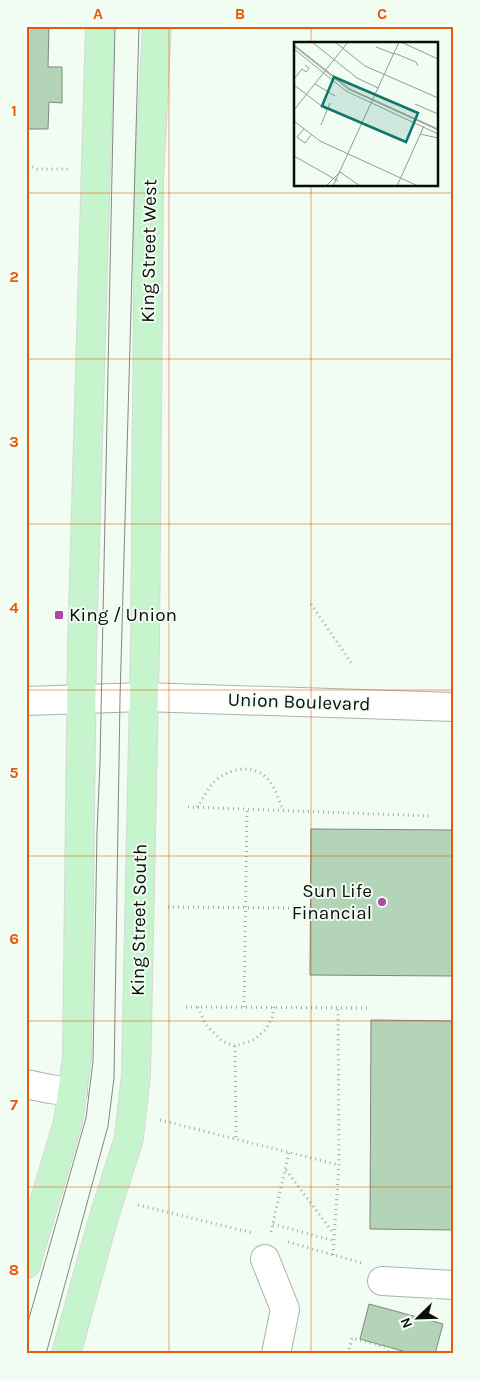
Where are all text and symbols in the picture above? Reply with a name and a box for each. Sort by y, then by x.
text: A [93,4,103,23]
text: B [235,4,245,23]
text: C [377,4,387,23]
inset map [294,42,438,186]
text: 1 [11,101,17,120]
street label: King Street West [137,179,161,323]
text: 2 [9,267,19,286]
text: 3 [9,432,19,451]
text: 4 [9,598,19,617]
place label: King / Union [69,604,177,626]
marker: King / Union [53,609,65,621]
street label: Union Boulevard [227,689,371,715]
text: 5 [9,763,19,782]
street label: King Street South [127,844,151,996]
place label: Sun Life Financial [292,880,372,924]
marker: Sun Life Financial [376,896,388,908]
text: 6 [9,929,19,948]
text: 7 [10,1095,18,1114]
text: 8 [9,1260,19,1279]
north arrow [392,1292,442,1342]
text: N [397,1315,416,1331]

